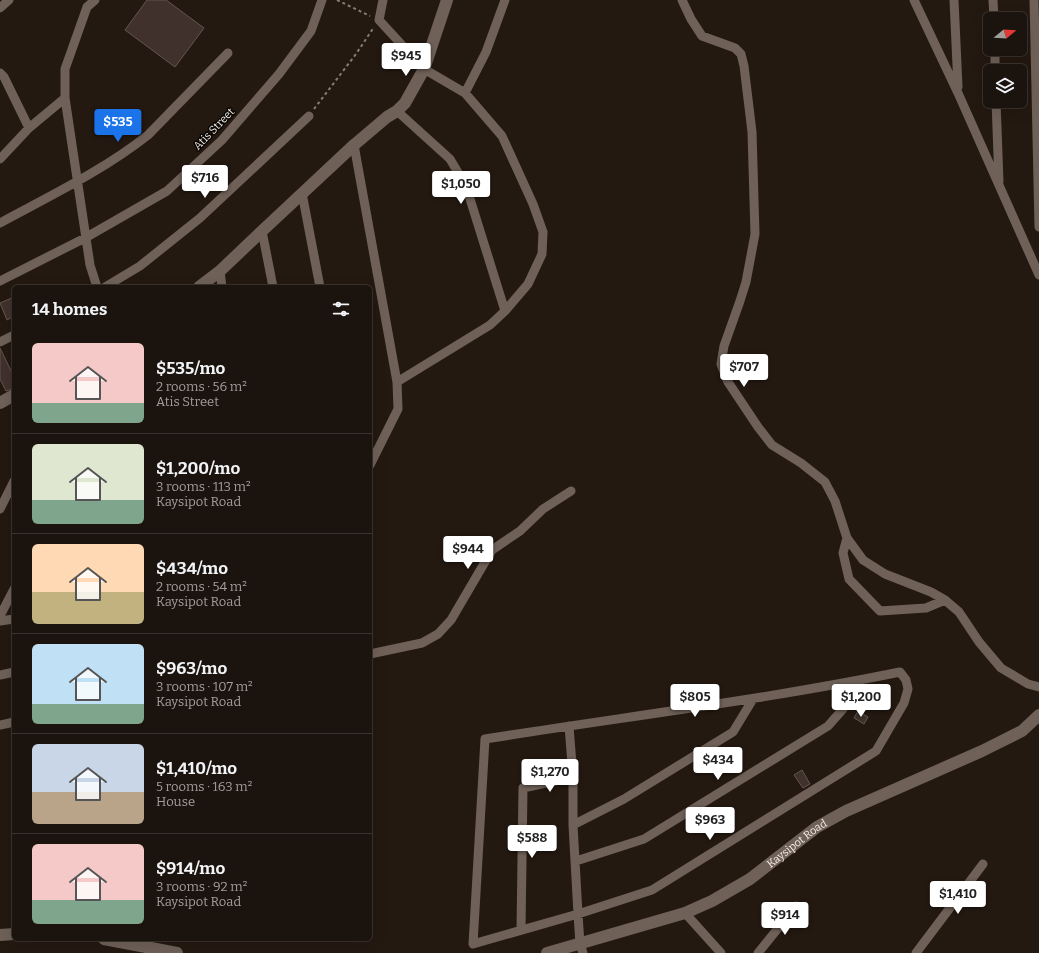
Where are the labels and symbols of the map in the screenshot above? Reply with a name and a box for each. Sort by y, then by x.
north arrow [983,12,1027,56]
pin: $945 [382,43,430,77]
street label: Atis Street [191,105,237,153]
pin: $535 [94,109,142,143]
pin: $716 [181,165,229,199]
pin: $1,050 [428,171,494,205]
pin: $707 [720,354,768,388]
pin: $944 [444,536,492,570]
pin: $805 [671,684,719,718]
pin: $1,200 [828,684,894,718]
pin: $434 [694,747,742,781]
pin: $1,270 [517,759,583,793]
pin: $963 [686,807,734,841]
street label: Kaysipot Road [764,816,829,870]
pin: $588 [508,825,556,859]
pin: $1,410 [925,881,991,915]
pin: $914 [761,902,809,936]

